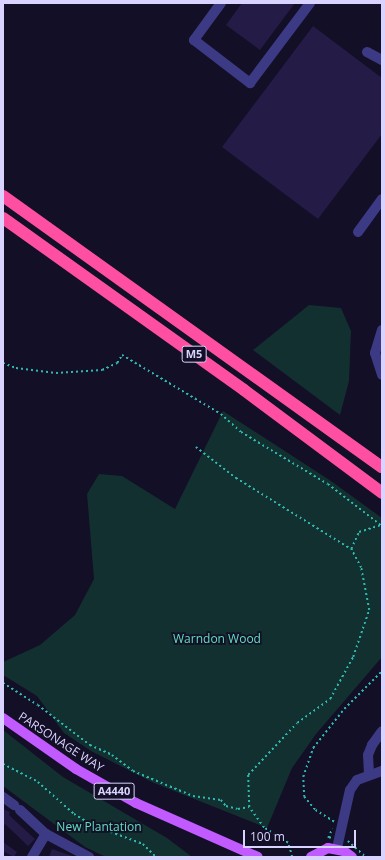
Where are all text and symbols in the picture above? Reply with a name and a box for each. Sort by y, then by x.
road number: M5 [181,345,207,363]
park label: Warndon Wood [173,632,261,646]
street label: PARSONAGE WAY [16,709,106,775]
road number: A4440 [93,782,135,800]
park label: New Plantation [56,820,142,834]
scale bar [245,822,358,848]
text: 100 m [250,828,285,845]

